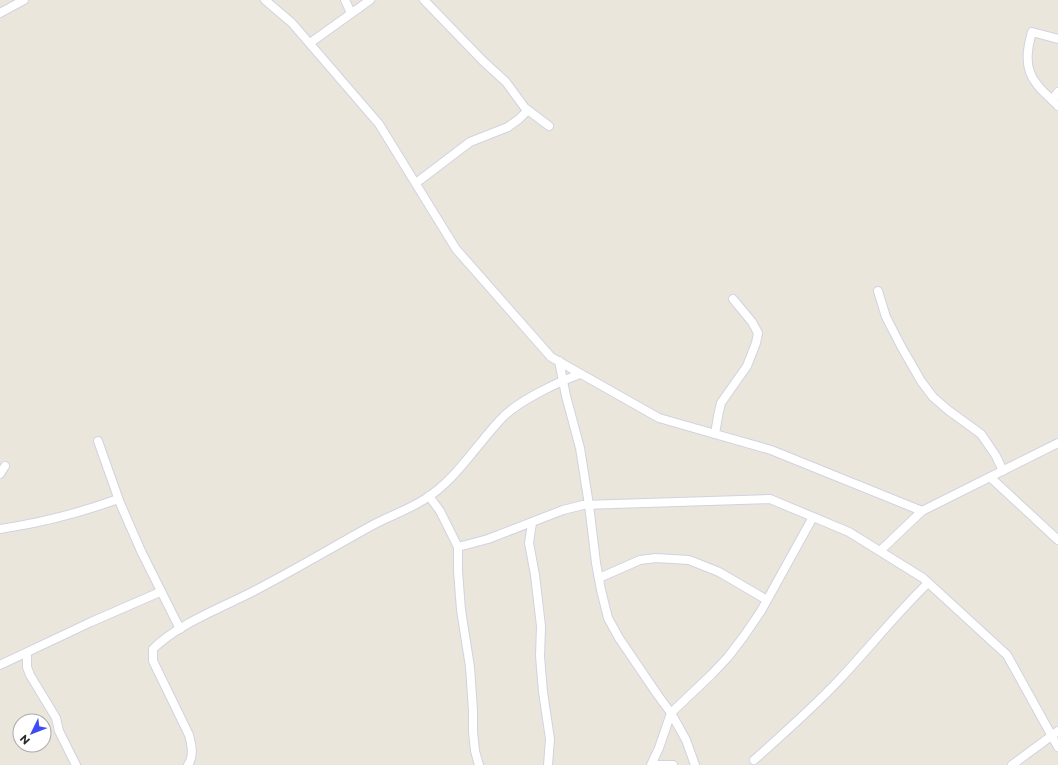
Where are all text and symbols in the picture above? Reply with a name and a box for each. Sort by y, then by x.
north arrow [12,713,52,753]
text: N [17,732,33,748]

